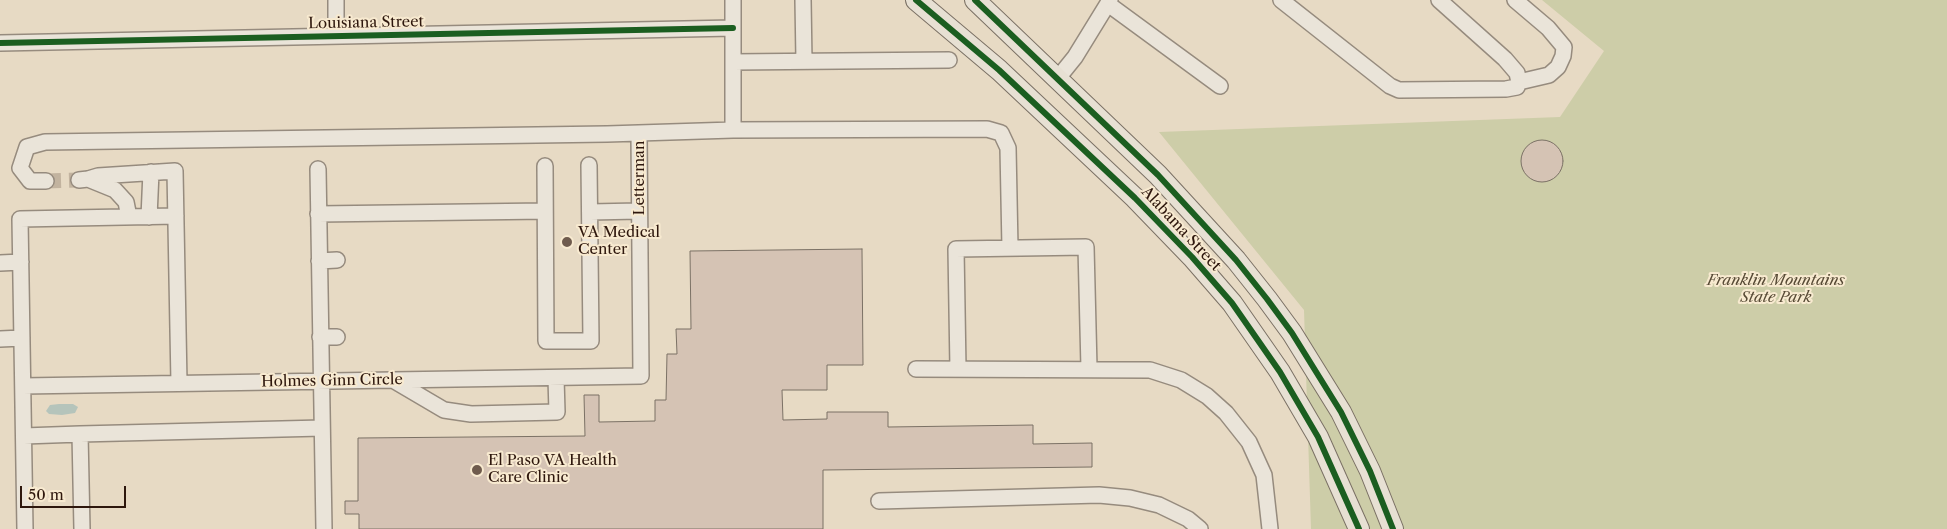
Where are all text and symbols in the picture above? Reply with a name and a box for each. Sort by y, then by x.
street label: Louisiana Street [308,13,424,33]
street label: Letterman [631,141,649,215]
street label: Alabama Street [1137,183,1225,275]
place label: VA Medical Center [578,224,660,259]
marker: VA Medical Center [560,235,574,249]
park label: Franklin Mountains State Park [1707,272,1845,307]
street label: Holmes Ginn Circle [261,371,403,391]
place label: El Paso VA Health Care Clinic [488,452,617,487]
marker: El Paso VA Health Care Clinic [470,463,484,477]
scale bar [22,476,129,508]
text: 50 m [28,485,64,504]

